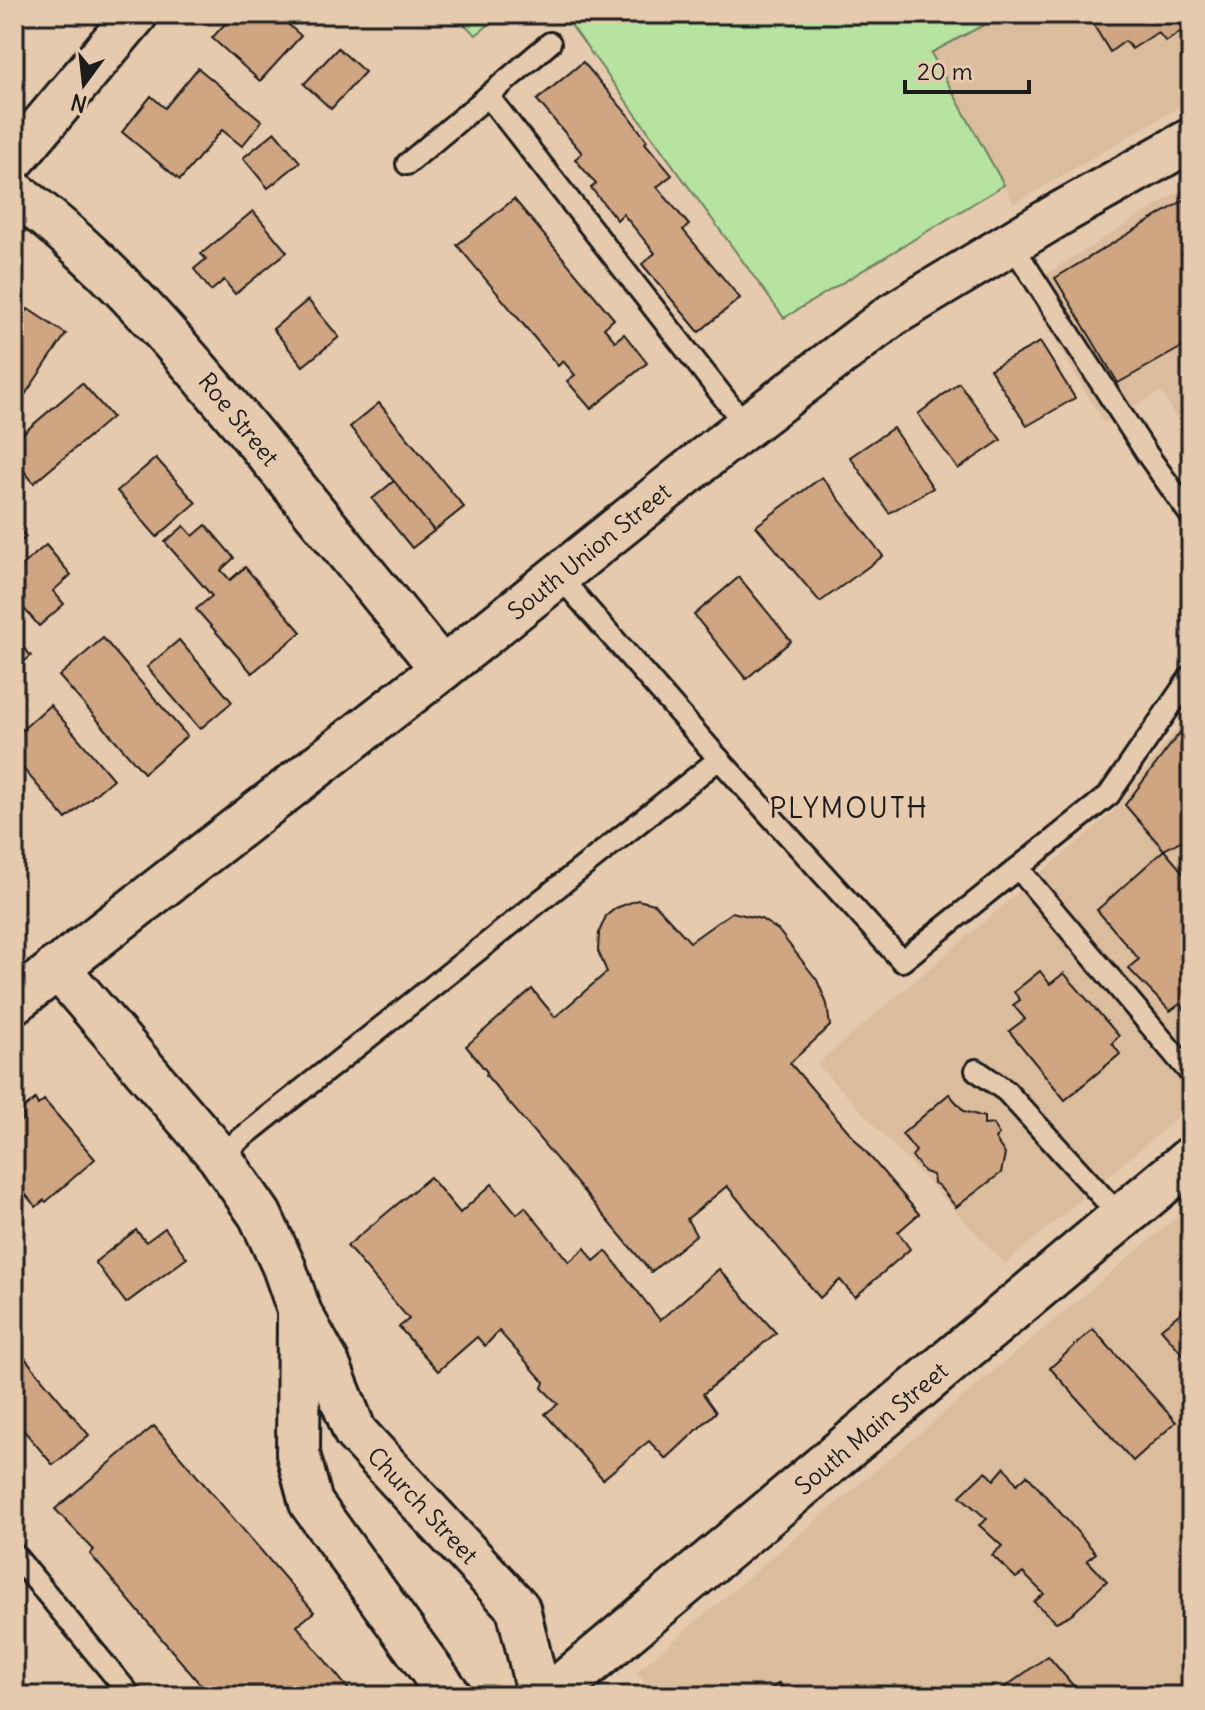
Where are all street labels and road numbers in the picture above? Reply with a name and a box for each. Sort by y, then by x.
street label: Roe Street [192,366,286,472]
street label: South Union Street [501,476,677,626]
street label: South Main Street [788,1355,954,1501]
street label: Church Street [361,1440,485,1570]

